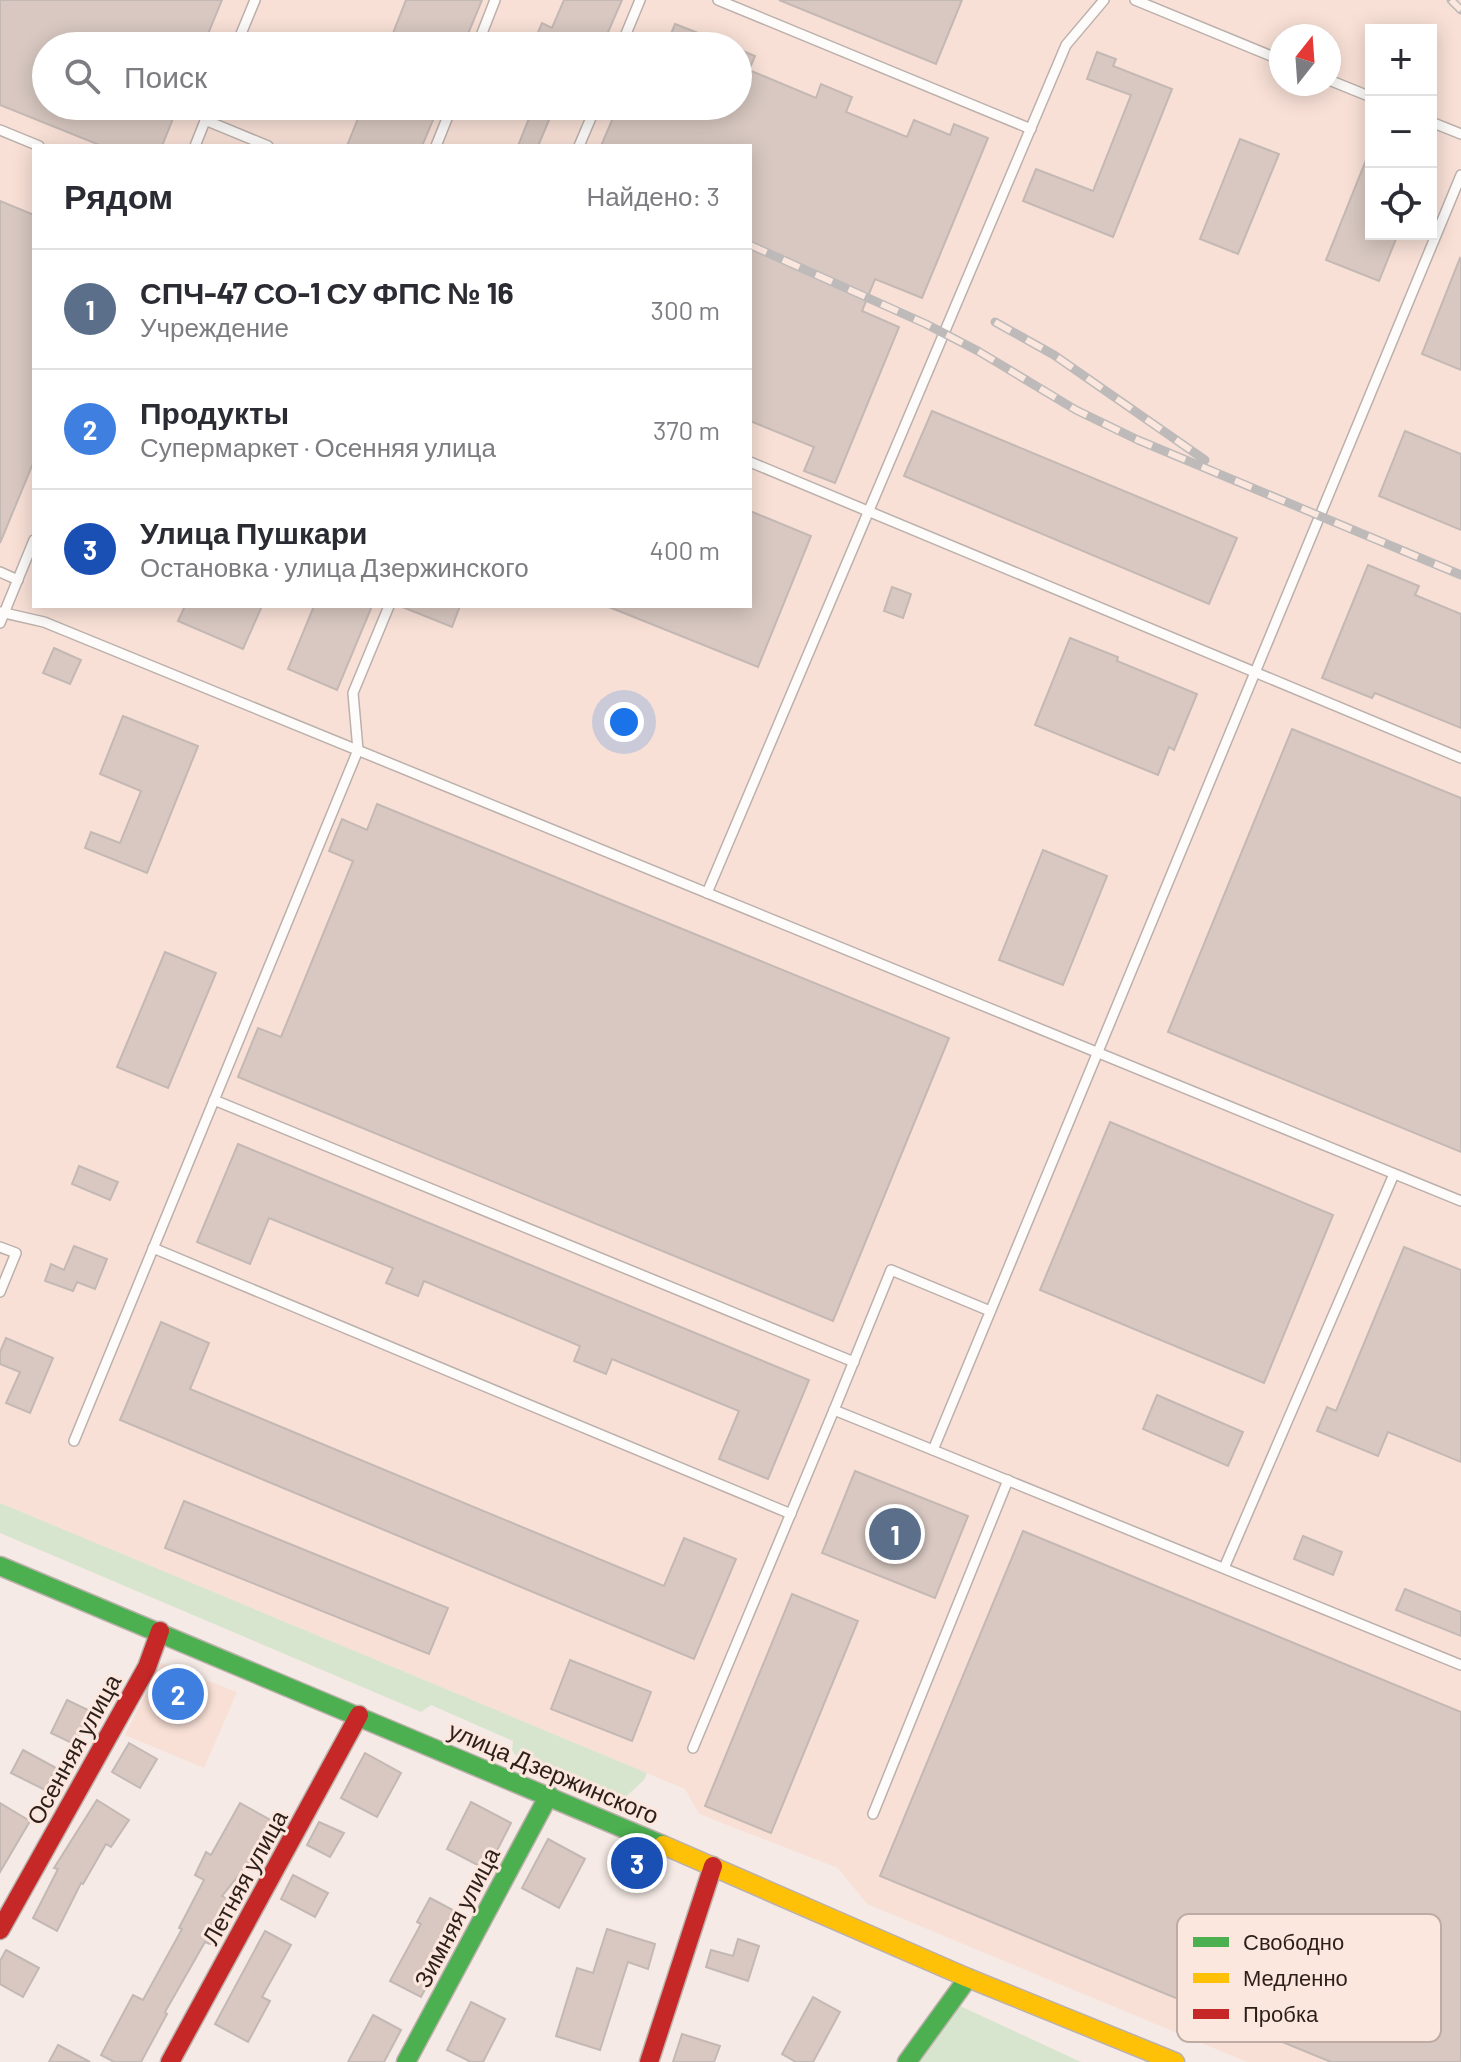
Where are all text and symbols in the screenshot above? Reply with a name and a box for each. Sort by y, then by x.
north arrow [1269,24,1341,96]
map controls [1365,24,1437,240]
button: + [1365,24,1437,96]
search box [32,32,752,120]
icon: search [60,54,104,98]
text: Поиск [124,58,207,94]
button: − [1365,96,1437,168]
button: locate [1365,168,1437,240]
text: Рядом [64,175,173,216]
text: Найдено: 3 [586,180,720,211]
text: СПЧ-47 СО-1 СУ ФПС № 16 [140,274,514,310]
text: 1 [85,294,95,325]
text: 300 m [651,294,720,325]
text: Учреждение [140,311,289,342]
text: Продукты [140,394,289,430]
text: 2 [83,414,97,445]
text: 370 m [653,414,720,445]
text: Супермаркет · Осенняя улица [140,431,496,462]
text: Улица Пушкари [140,514,367,550]
text: 3 [83,534,97,565]
text: 400 m [650,534,720,565]
text: Остановка · улица Дзержинского [140,551,529,582]
your location [604,702,644,742]
pin: 1 [869,1504,921,1564]
pin: 2 [152,1664,204,1724]
street label: Осенняя улица [20,1668,127,1829]
street label: улица Дзержинского [444,1715,664,1829]
street label: Летняя улица [195,1804,293,1949]
pin: 3 [611,1833,663,1893]
street label: Зимняя улица [407,1841,505,1992]
legend [1177,1914,1441,2042]
text: Свободно [1243,1928,1344,1955]
text: Медленно [1243,1964,1348,1991]
text: Пробка [1243,2000,1319,2027]

